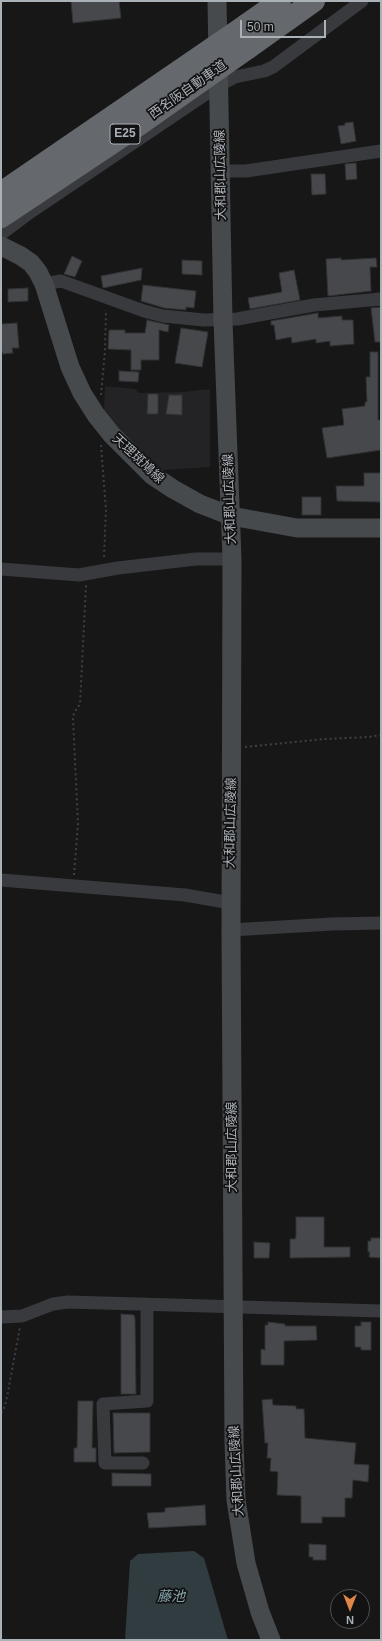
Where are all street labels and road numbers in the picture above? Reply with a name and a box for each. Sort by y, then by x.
street label: 西名阪自動車道 [146,58,230,122]
road number: E25 [110,124,140,144]
street label: 大和郡山広陵線 [212,129,230,221]
street label: 天理斑鳩線 [109,431,167,487]
street label: 大和郡山広陵線 [221,453,239,545]
street label: 大和郡山広陵線 [222,777,240,869]
street label: 大和郡山広陵線 [224,1102,240,1192]
street label: 大和郡山広陵線 [227,1425,247,1517]

